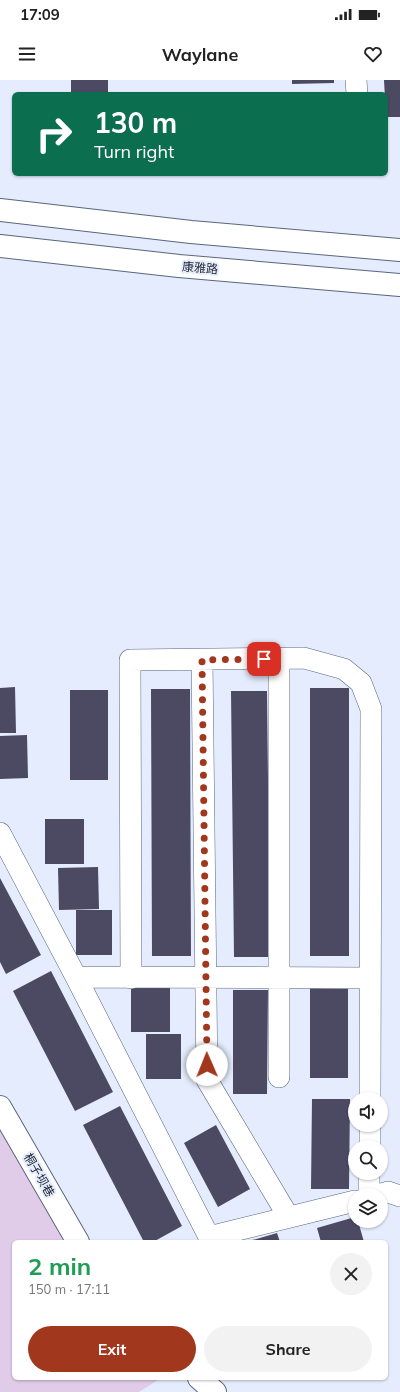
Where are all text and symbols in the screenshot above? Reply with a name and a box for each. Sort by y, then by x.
text: 17:09 [20,5,60,24]
icon: menu [16,43,38,65]
text: Waylane [162,43,238,66]
icon: heart [362,43,384,65]
text: 130 m [94,105,177,140]
icon: right [28,108,80,160]
text: Turn right [94,140,174,163]
street label: 康雅路 [181,258,219,277]
pin [247,642,281,676]
icon: arrive [253,648,275,670]
position arrow [186,1044,228,1086]
map controls [348,1092,388,1228]
button: sound [348,1092,388,1132]
button: search [348,1140,388,1180]
street label: 桐子坝巷 [21,1150,58,1199]
button: layers [348,1188,388,1228]
text: 2 min [28,1251,91,1281]
button: close [330,1253,372,1295]
text: 150 m · 17:11 [28,1281,110,1297]
button: Exit [28,1326,196,1372]
button: Share [204,1326,372,1372]

